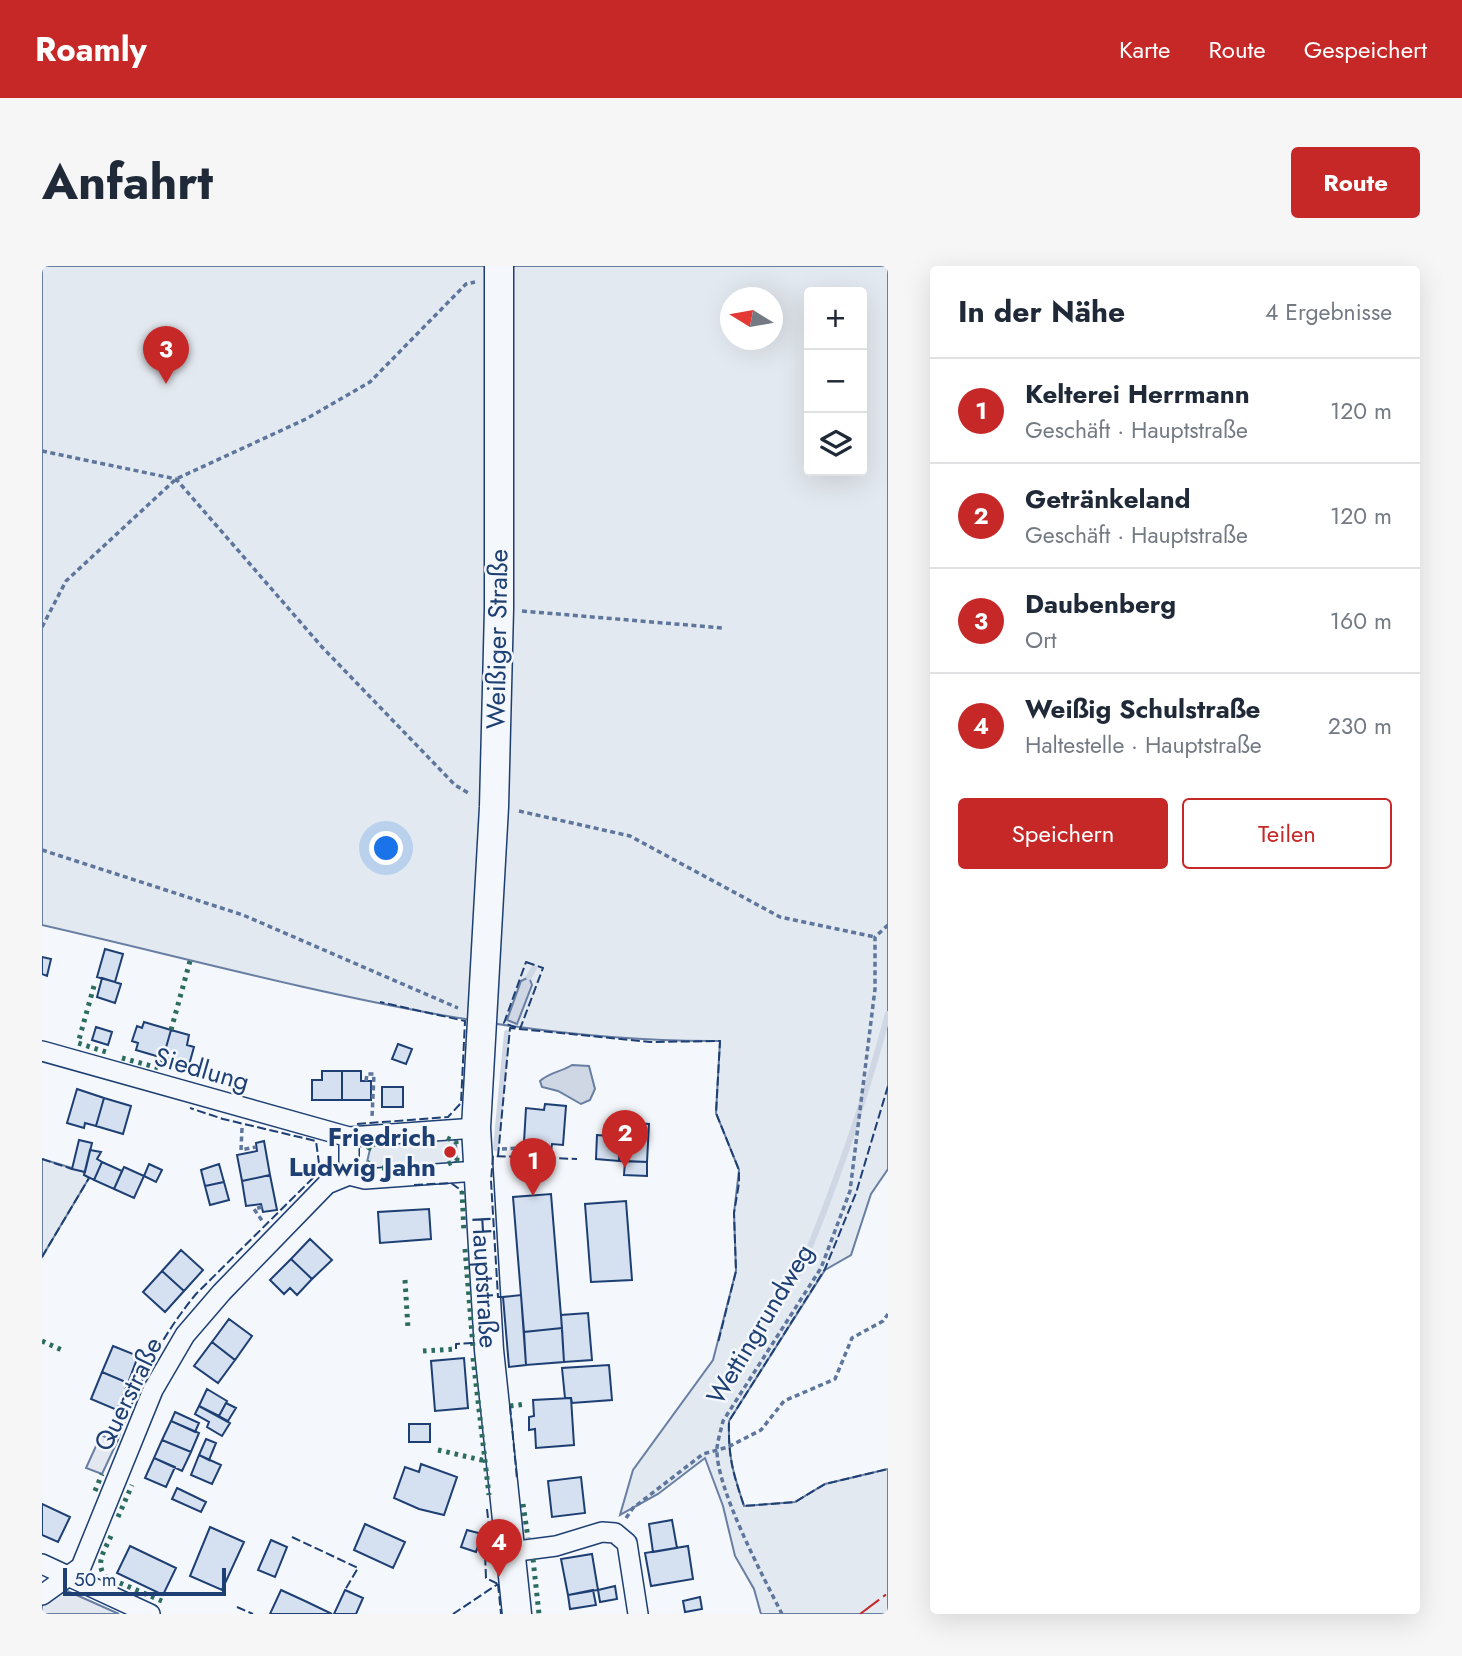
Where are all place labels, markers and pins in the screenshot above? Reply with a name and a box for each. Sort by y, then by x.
pin: 3 [143,326,189,384]
pin: 2 [602,1110,648,1168]
place label: Friedrich Ludwig Jahn [289,1118,436,1186]
pin: 1 [510,1138,556,1196]
marker: Friedrich Ludwig Jahn [442,1144,458,1160]
pin: 4 [476,1519,522,1577]

